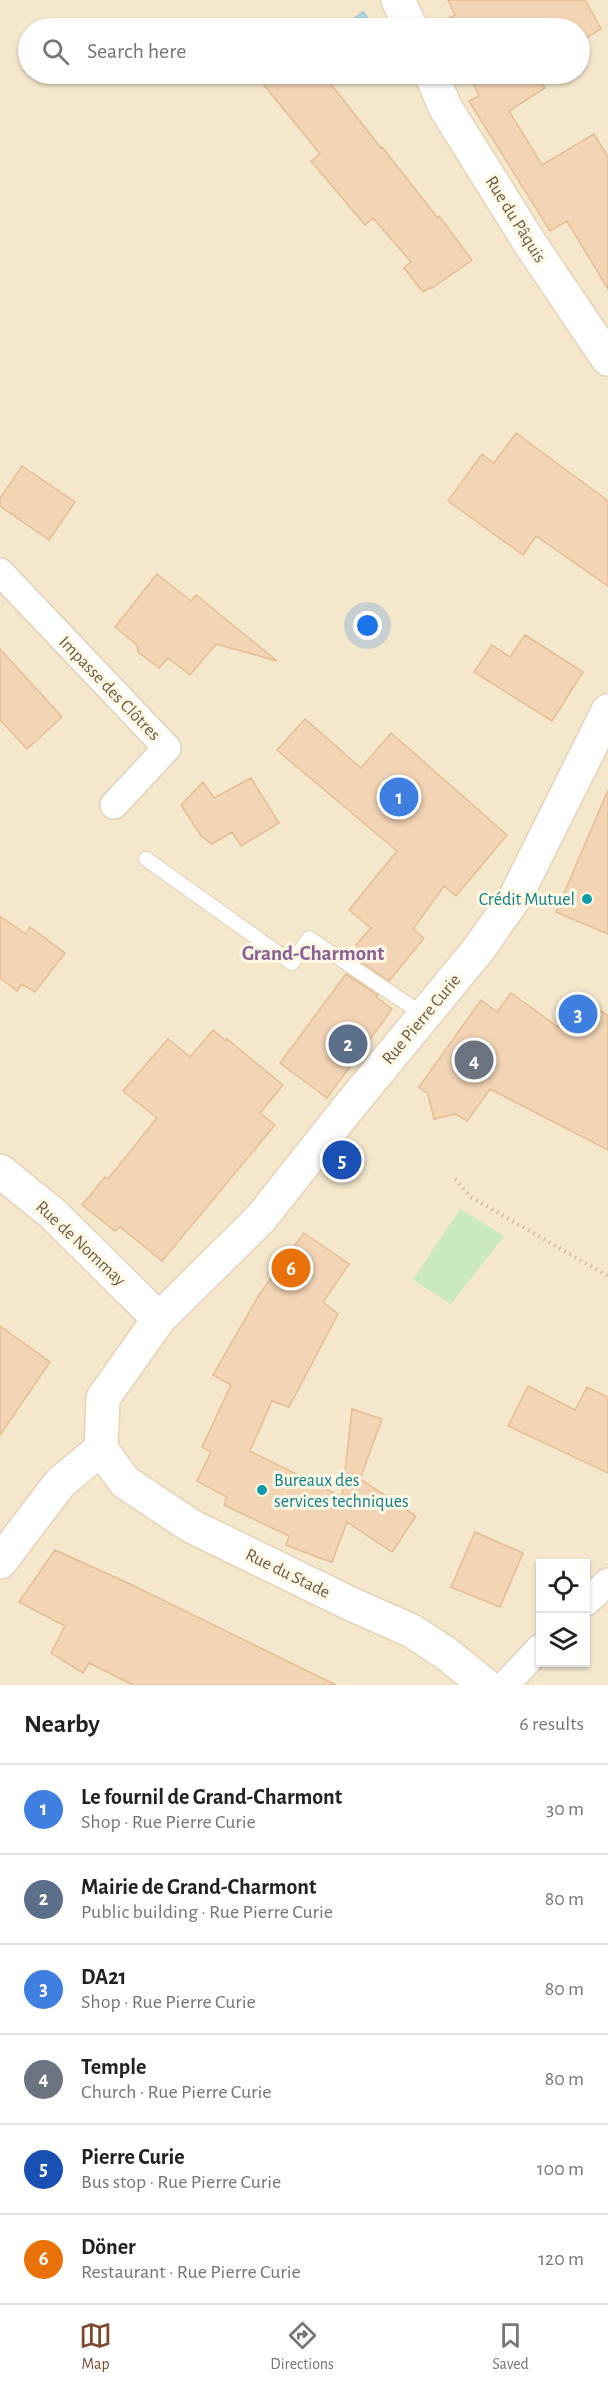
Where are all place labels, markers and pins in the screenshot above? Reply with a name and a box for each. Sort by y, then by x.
pin: 1 [380,774,418,820]
place label: Crédit Mutuel [479,891,575,909]
marker: Crédit Mutuel [580,892,594,906]
pin: 3 [558,992,598,1036]
pin: 2 [328,1022,368,1066]
pin: 4 [454,1038,494,1082]
pin: 5 [322,1138,362,1182]
pin: 6 [272,1246,310,1290]
place label: Bureaux des services techniques [274,1472,409,1511]
marker: Bureaux des services techniques [255,1483,269,1497]

